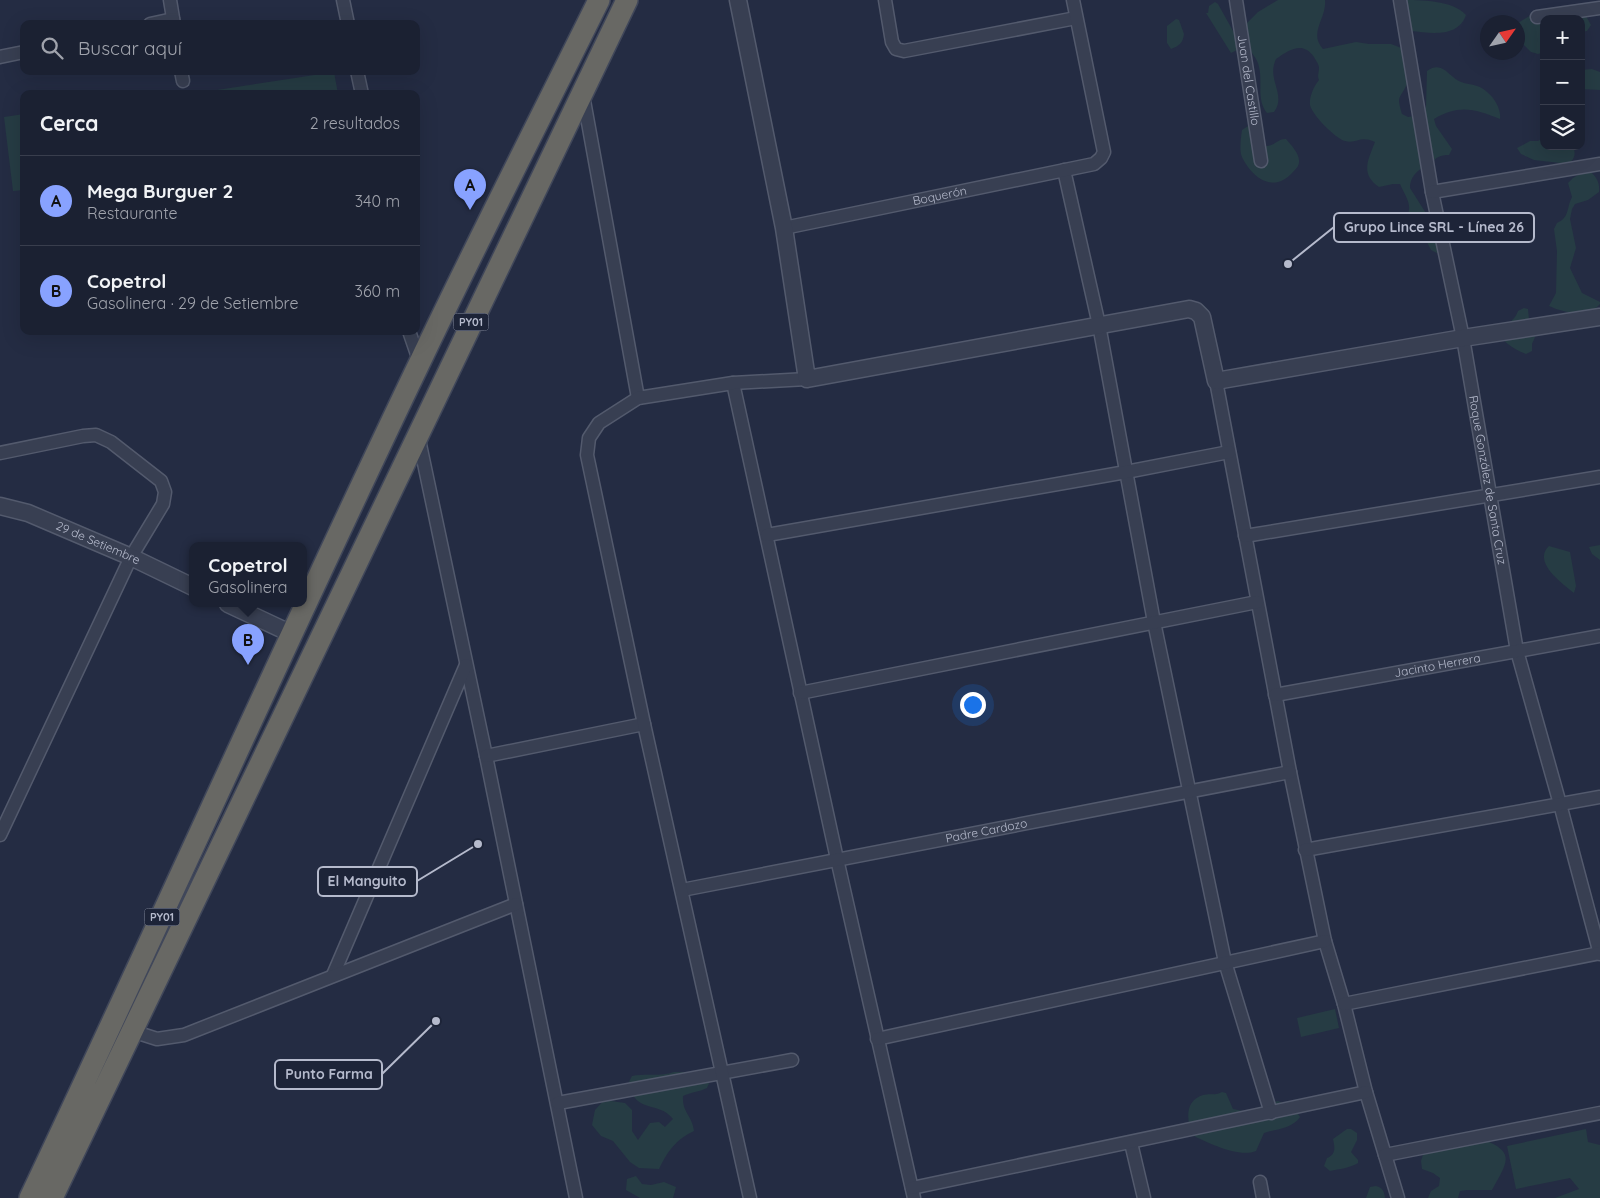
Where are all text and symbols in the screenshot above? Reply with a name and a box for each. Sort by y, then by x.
north arrow [1480,15,1525,60]
map controls [1540,15,1585,150]
button: + [1540,15,1585,60]
search box [20,20,420,75]
icon: search [38,34,66,62]
street label: Juan del Castillo [1235,34,1263,126]
text: Buscar aquí [78,36,182,60]
button: − [1540,60,1585,105]
button: layers [1540,105,1585,150]
text: Cerca [40,110,98,136]
text: 2 resultados [310,113,400,133]
pin: A [454,169,486,210]
text: Mega Burguer 2 [87,179,233,203]
street label: Boquerón [911,182,968,208]
text: A [51,191,61,211]
text: 340 m [355,191,400,211]
text: Restaurante [87,203,178,223]
callout: Grupo Lince SRL - Línea 26 [1334,213,1534,242]
text: Grupo Lince SRL - Línea 26 [1344,218,1524,236]
text: Copetrol [87,269,167,293]
text: B [51,281,61,301]
text: 360 m [355,281,400,301]
text: Gasolinera · 29 de Setiembre [87,293,298,313]
road number: PY01 [454,314,488,331]
street label: Roque González de Santa Cruz [1466,394,1510,566]
street label: 29 de Setiembre [54,518,143,567]
popup [189,542,307,607]
text: Copetrol [208,553,288,577]
text: Gasolinera [208,577,288,597]
pin: B [232,624,264,665]
street label: Jacinto Herrera [1393,650,1482,680]
your location [960,692,986,718]
street label: Padre Cardozo [944,815,1028,846]
callout: El Manguito [318,867,417,896]
text: El Manguito [327,872,407,890]
road number: PY01 [144,909,180,926]
callout: Punto Farma [275,1060,382,1089]
text: Punto Farma [285,1065,373,1083]

